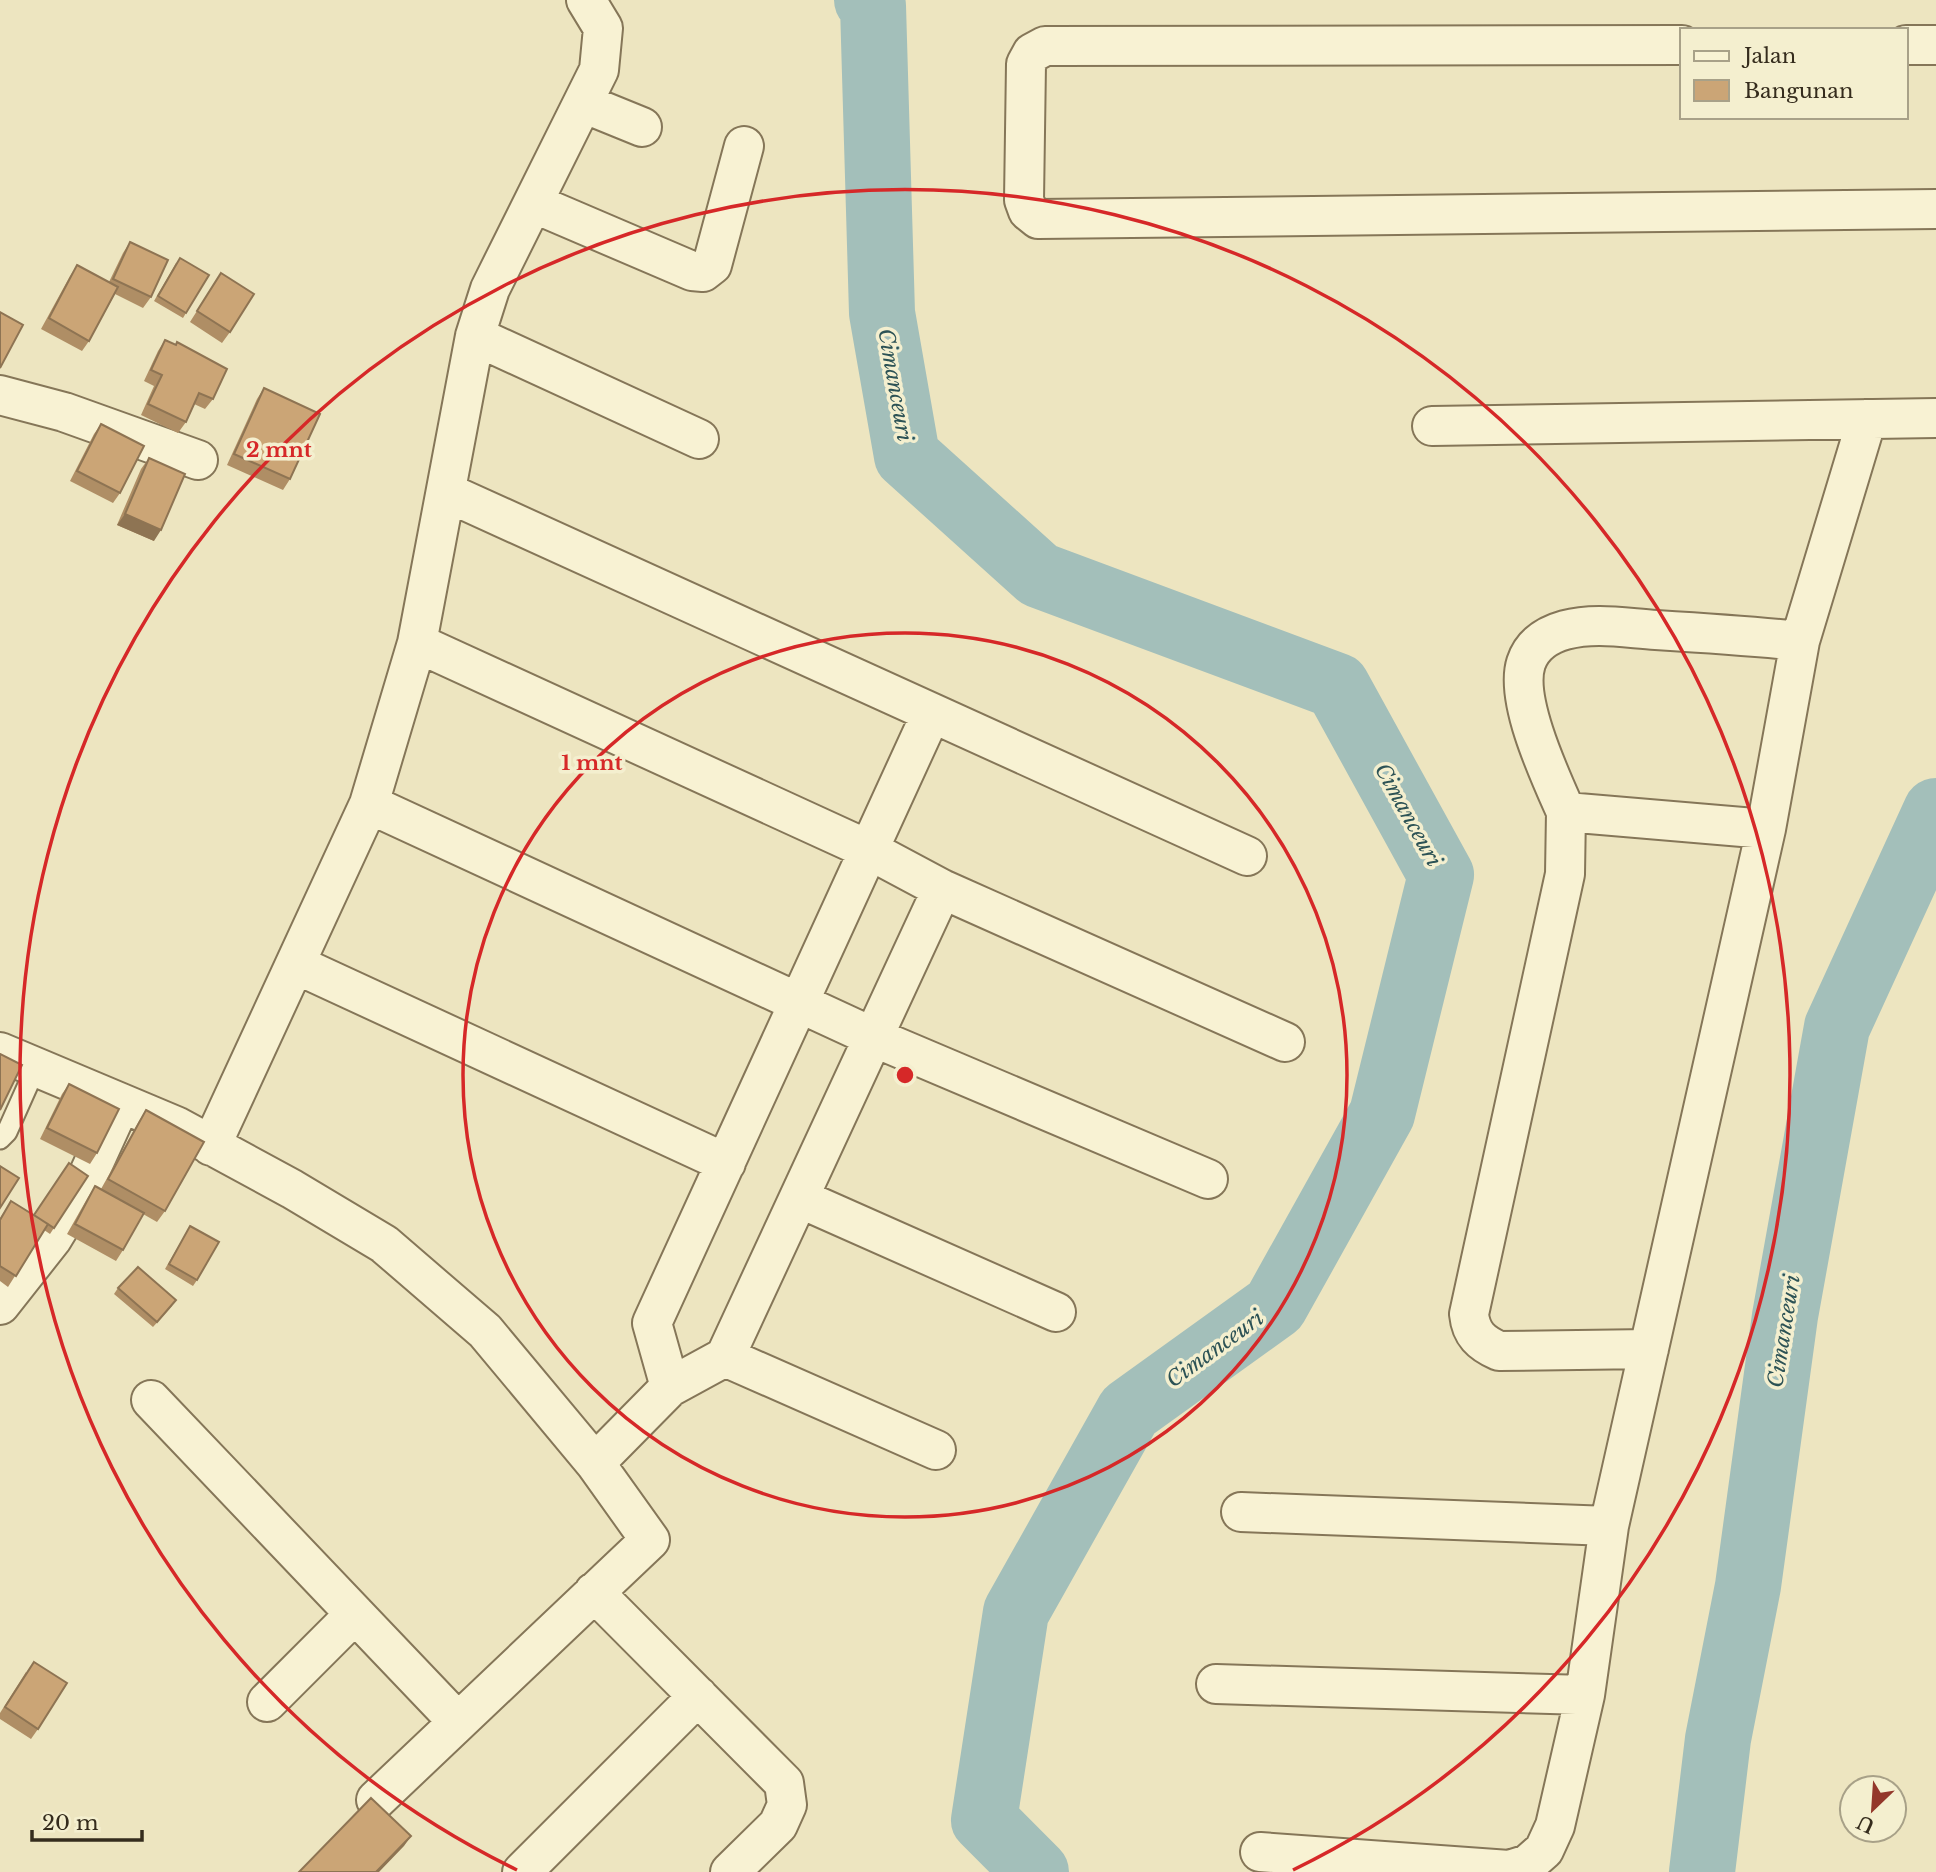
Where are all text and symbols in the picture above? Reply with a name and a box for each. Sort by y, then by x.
legend [1680,28,1908,119]
text: Jalan [1741,43,1796,69]
text: Bangunan [1744,78,1853,104]
water label: Cimanceuri [872,327,918,444]
text: 2 mnt [246,437,312,463]
text: 1 mnt [561,750,623,776]
water label: Cimanceuri [1369,759,1447,872]
centre of rings [893,1063,917,1087]
water label: Cimanceuri [1762,1272,1806,1389]
water label: Cimanceuri [1161,1304,1269,1393]
north arrow [1838,1774,1908,1844]
scale bar [32,1798,142,1842]
text: 20 m [42,1810,99,1836]
text: U [1853,1810,1878,1838]

